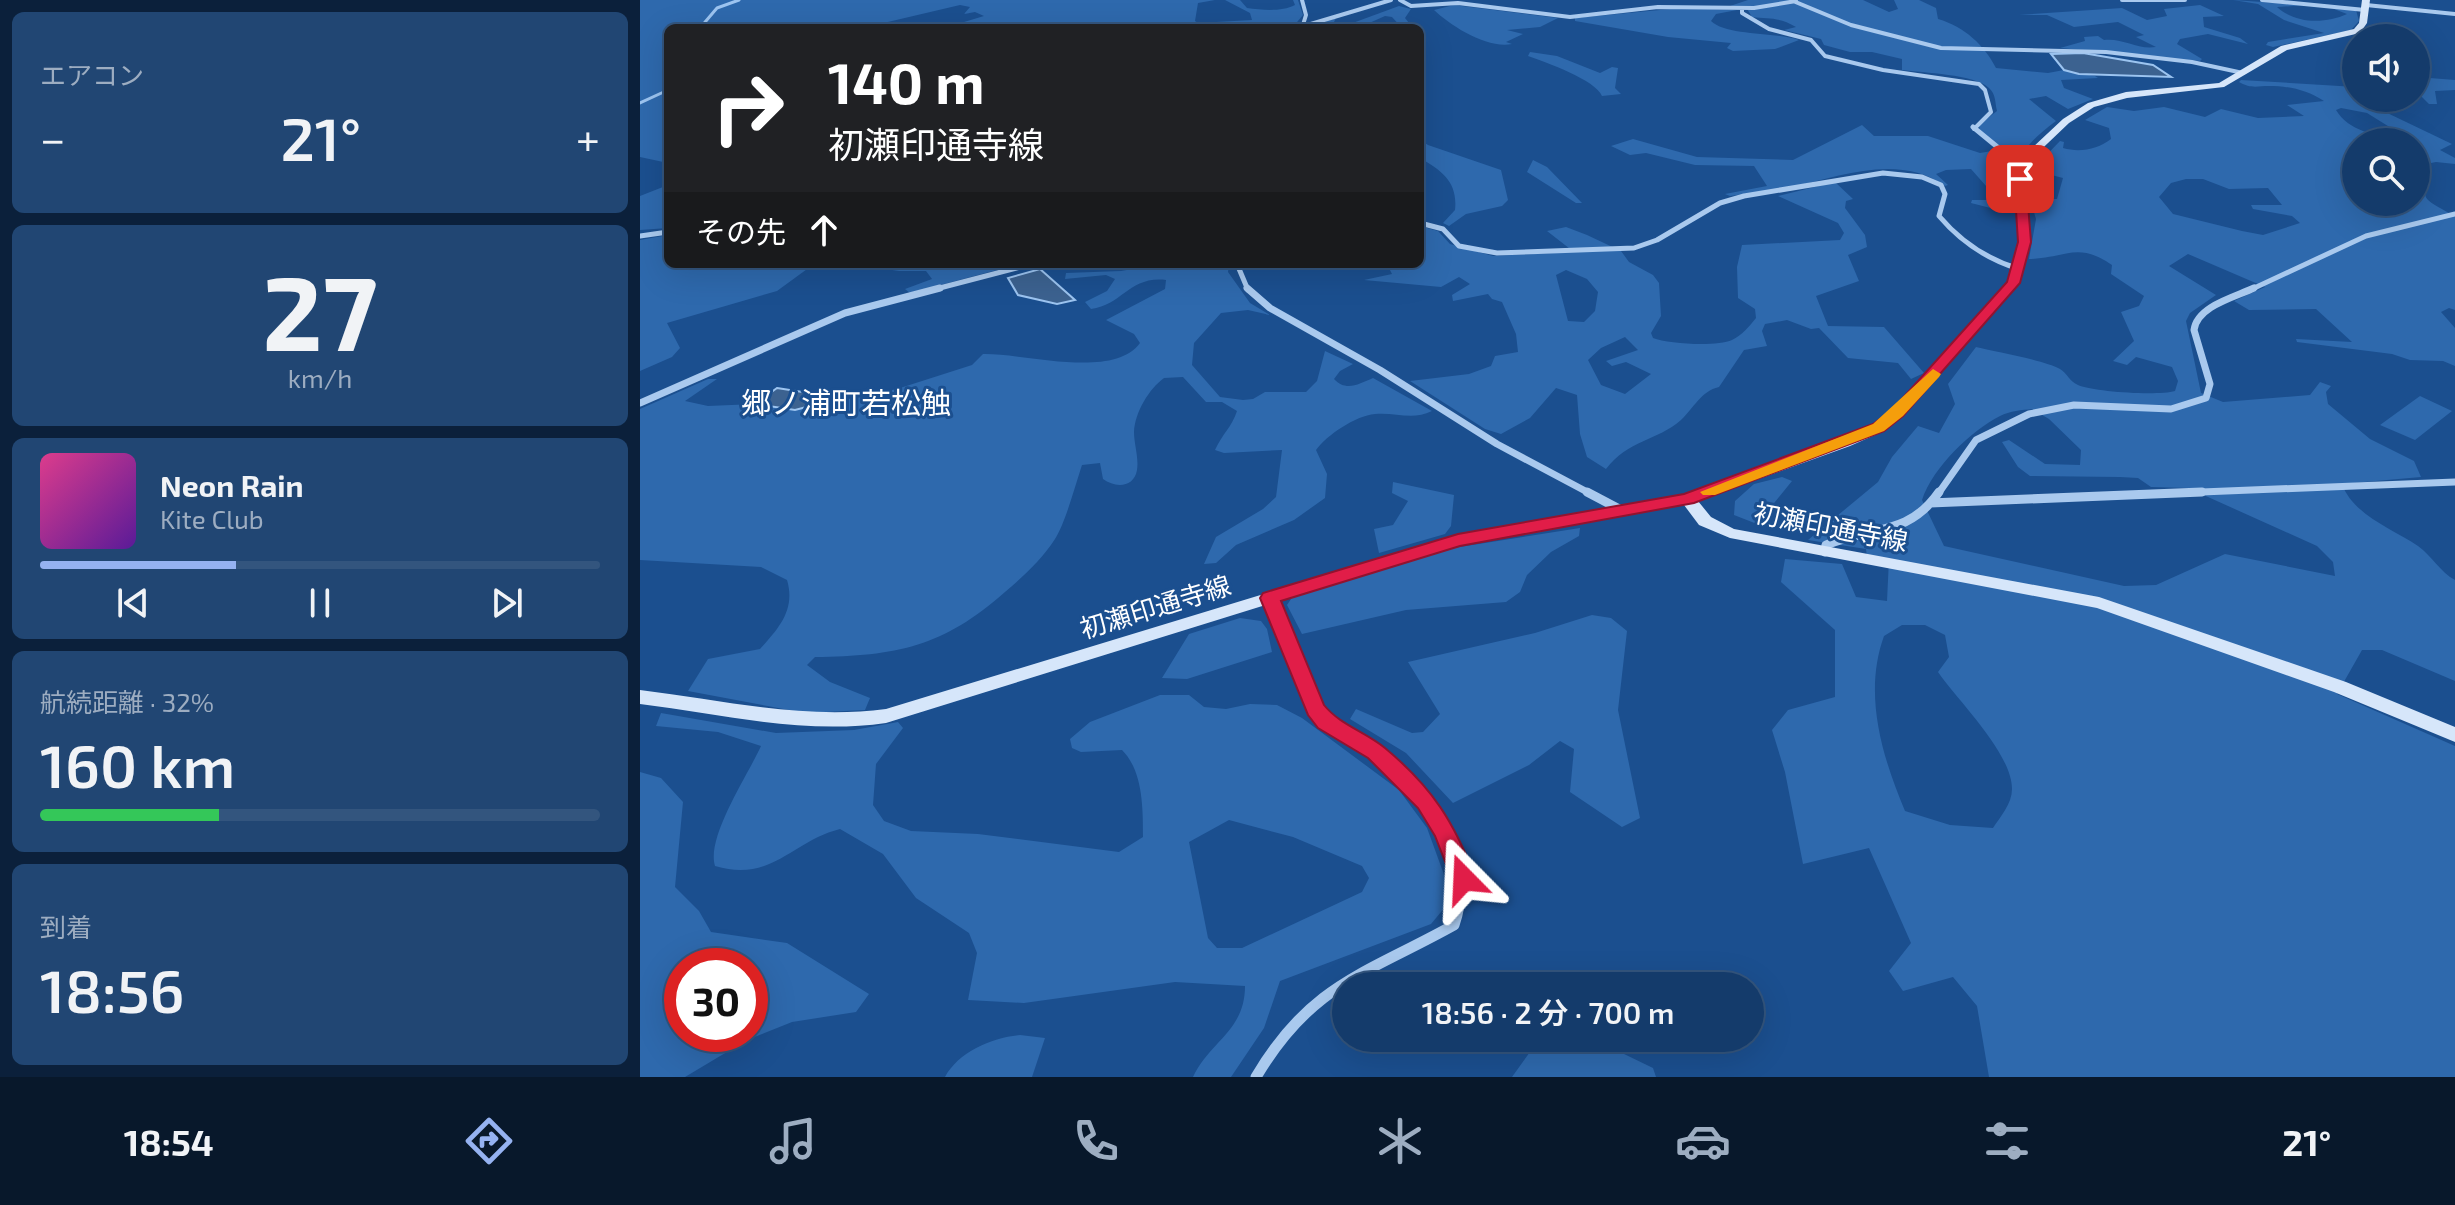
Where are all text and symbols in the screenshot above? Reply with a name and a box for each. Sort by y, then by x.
map controls [2342,24,2430,216]
button: sound [2342,24,2430,112]
text: 140 m [828,48,985,115]
icon: right [696,56,800,160]
text: エアコン [40,59,144,90]
text: 21° [280,101,361,173]
text: − [40,111,66,164]
text: + [576,111,600,164]
text: 初瀬印通寺線 [828,122,1044,165]
button: search [2342,128,2430,216]
pin [1986,145,2054,213]
icon: arrive [1998,157,2042,201]
icon: ahead [802,208,846,252]
text: その先 [696,213,786,249]
text: 27 [262,247,378,372]
text: km/h [288,362,352,393]
district label: 郷ノ浦町若松触 [741,384,951,420]
text: Neon Rain [160,467,304,503]
street label: 初瀬印通寺線 [1751,496,1911,556]
text: Kite Club [160,503,264,534]
street label: 初瀬印通寺線 [1076,568,1234,644]
icon: previous [111,581,155,625]
icon: pause [298,581,342,625]
icon: next [485,581,529,625]
text: 航続距離 · 32% [40,686,214,717]
text: 160 km [40,728,235,800]
position arrow [1422,837,1506,921]
text: 到着 [40,911,92,942]
speed limit sign: 30 [664,948,768,1052]
text: 18:56 [40,953,185,1025]
text: 18:56 · 2 分 · 700 m [1422,994,1674,1030]
icon: directions [461,1113,517,1169]
icon: music [765,1113,821,1169]
icon: phone [1068,1113,1124,1169]
icon: climate [1372,1113,1428,1169]
icon: car [1675,1113,1731,1169]
icon: filters [1979,1113,2035,1169]
text: 18:54 [124,1120,214,1163]
text: 21° [2282,1120,2331,1163]

